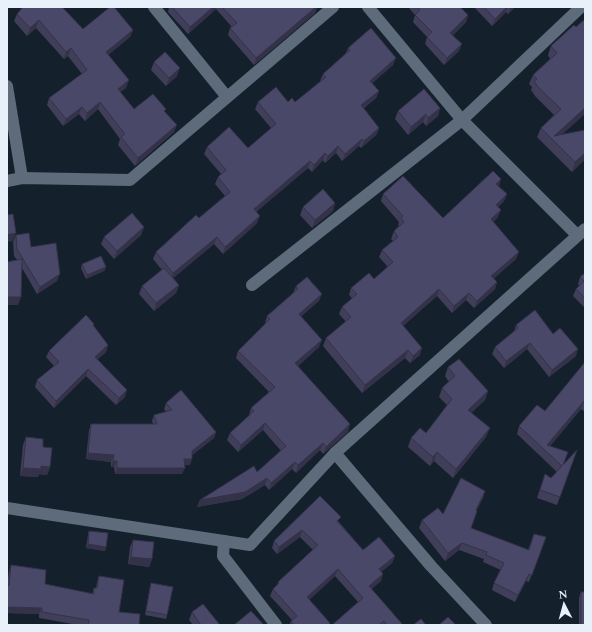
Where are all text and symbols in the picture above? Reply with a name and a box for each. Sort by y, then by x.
north arrow [544,584,584,624]
text: N [558,586,568,603]

